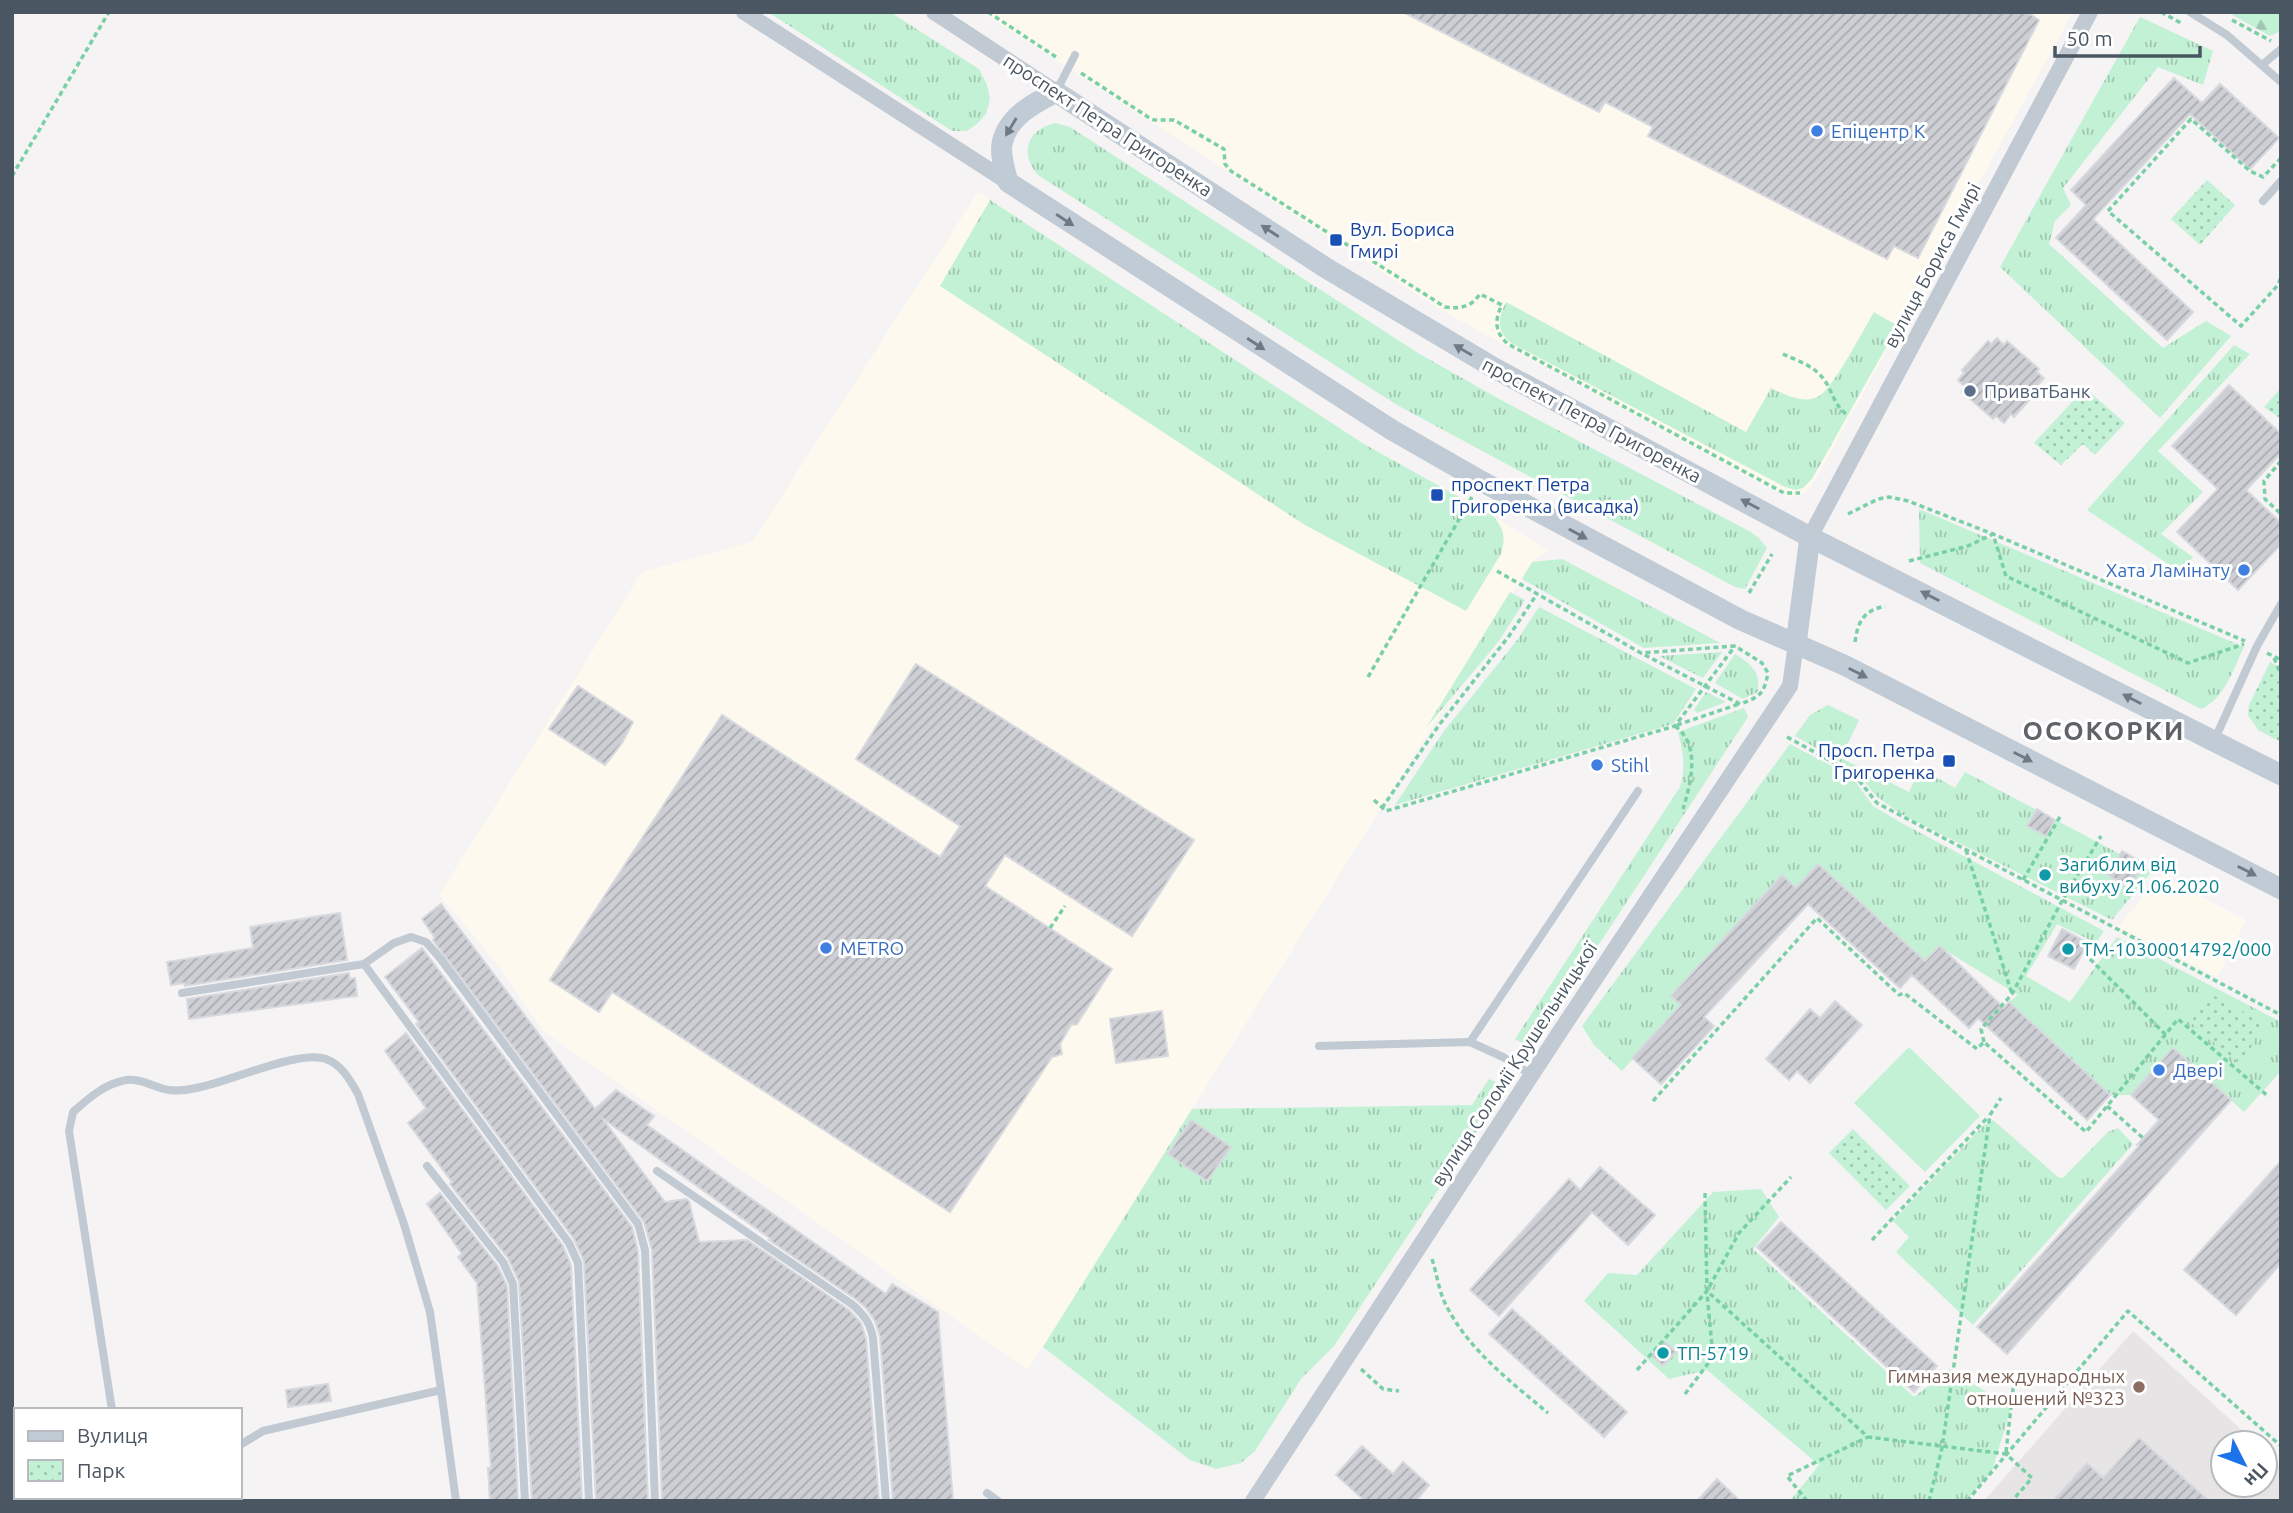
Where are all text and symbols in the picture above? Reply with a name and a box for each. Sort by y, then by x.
scale bar [2055,14,2200,58]
text: 50 m [2066,26,2113,50]
street label: проспект Петра Григоренка [999,49,1217,201]
one-way arrow [1005,117,1017,136]
place label: Епіцентр К [1831,120,1926,142]
marker: Епіцентр К [1809,123,1825,139]
street label: вулиця Бориса Гмирі [1879,179,1985,351]
one-way arrow [1055,213,1075,226]
place label: Вул. Бориса Гмирі [1350,218,1455,262]
one-way arrow [1260,224,1280,237]
marker: Вул. Бориса Гмирі [1328,232,1344,248]
one-way arrow [1246,337,1265,350]
one-way arrow [1454,344,1473,356]
street label: проспект Петра Григоренка [1479,353,1705,487]
place label: ПриватБанк [1984,380,2091,402]
marker: ПриватБанк [1962,383,1978,399]
place label: проспект Петра Григоренка (висадка) [1451,473,1639,517]
marker: проспект Петра Григоренка (висадка) [1429,487,1445,503]
one-way arrow [1740,499,1760,510]
one-way arrow [1568,529,1588,540]
place label: Хата Ламінату [2106,559,2230,581]
marker: Хата Ламінату [2236,562,2252,578]
one-way arrow [1920,591,1940,602]
one-way arrow [1848,667,1868,678]
one-way arrow [2122,694,2142,706]
district label: ОСОКОРКИ [2023,716,2185,745]
place label: Просп. Петра Григоренка [1818,739,1935,783]
one-way arrow [2013,751,2033,762]
marker: Просп. Петра Григоренка [1941,753,1957,769]
place label: Stihl [1611,754,1649,776]
marker: Stihl [1589,757,1605,773]
place label: Загиблим від вибуху 21.06.2020 [2059,853,2220,897]
one-way arrow [2237,866,2257,877]
marker: Загиблим від вибуху 21.06.2020 [2037,867,2053,883]
place label: METRO [840,937,904,959]
street label: вулиця Соломії Крушельницької [1427,937,1602,1190]
place label: ТМ-10300014792/000 [2082,938,2272,960]
marker: METRO [818,940,834,956]
marker: ТМ-10300014792/000 [2060,941,2076,957]
place label: Двері [2173,1059,2223,1081]
marker: Двері [2151,1062,2167,1078]
place label: ТП-5719 [1677,1342,1749,1364]
marker: ТП-5719 [1655,1345,1671,1361]
place label: Гимназия международных отношений №323 [1888,1365,2125,1409]
marker: Гимназия международных отношений №323 [2131,1379,2147,1395]
legend [14,1408,242,1499]
text: Вулиця [77,1423,148,1447]
north arrow [2209,1429,2279,1499]
text: Парк [77,1458,126,1482]
text: Пн [2240,1459,2273,1492]

